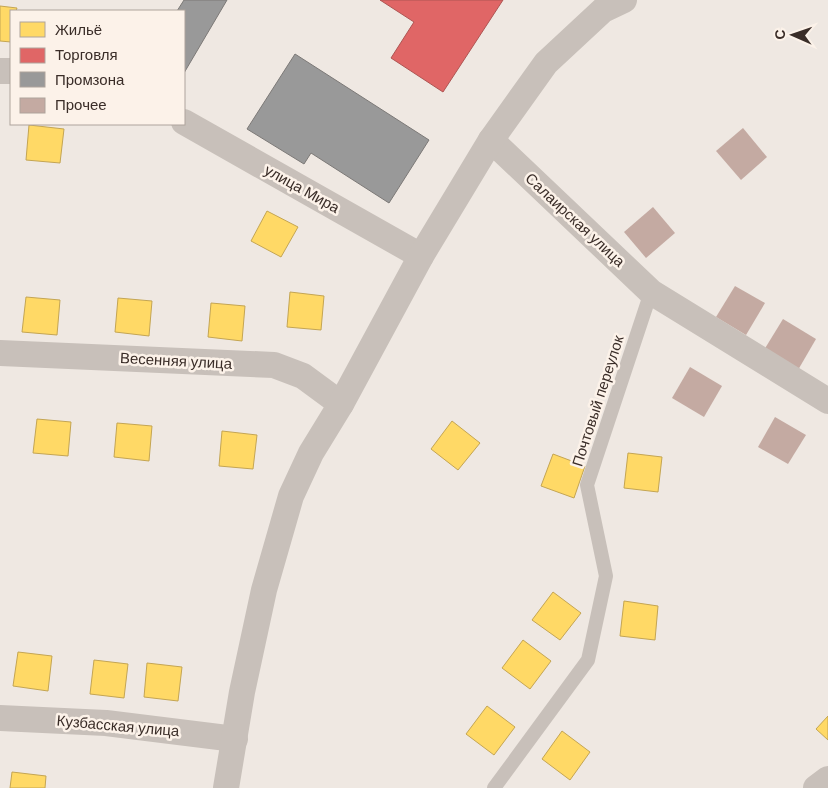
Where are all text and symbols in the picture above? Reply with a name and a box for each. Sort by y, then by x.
legend [10,10,185,125]
north arrow [768,10,818,60]
text: Жильё [55,20,102,40]
text: С [771,29,789,40]
text: Торговля [55,45,118,65]
text: Промзона [55,70,125,90]
text: Прочее [55,95,107,115]
street label: улица Мира [261,160,344,218]
street label: Салаирская улица [521,169,630,272]
street label: Почтовый переулок [567,332,629,469]
street label: Весенняя улица [119,348,233,374]
street label: Кузбасская улица [56,711,181,741]

